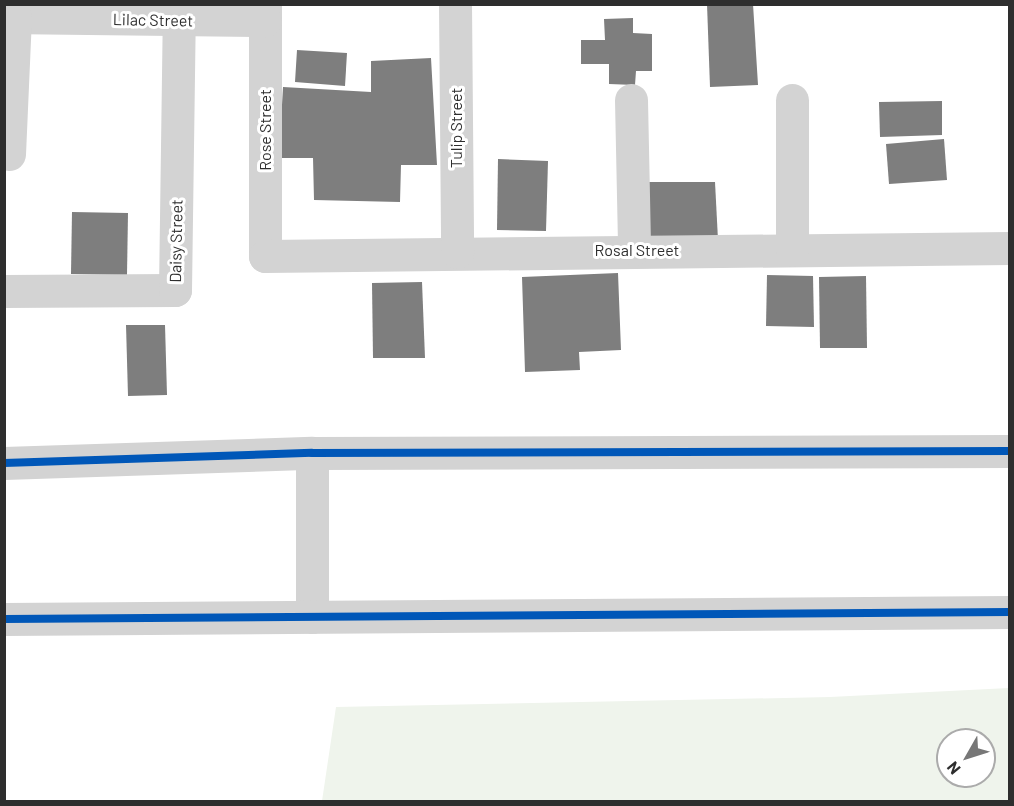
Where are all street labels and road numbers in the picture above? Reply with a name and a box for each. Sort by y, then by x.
street label: Lilac Street [113,10,193,30]
street label: Tulip Street [446,88,466,168]
street label: Rose Street [255,89,275,171]
street label: Daisy Street [166,199,186,283]
street label: Rosal Street [595,240,679,260]

